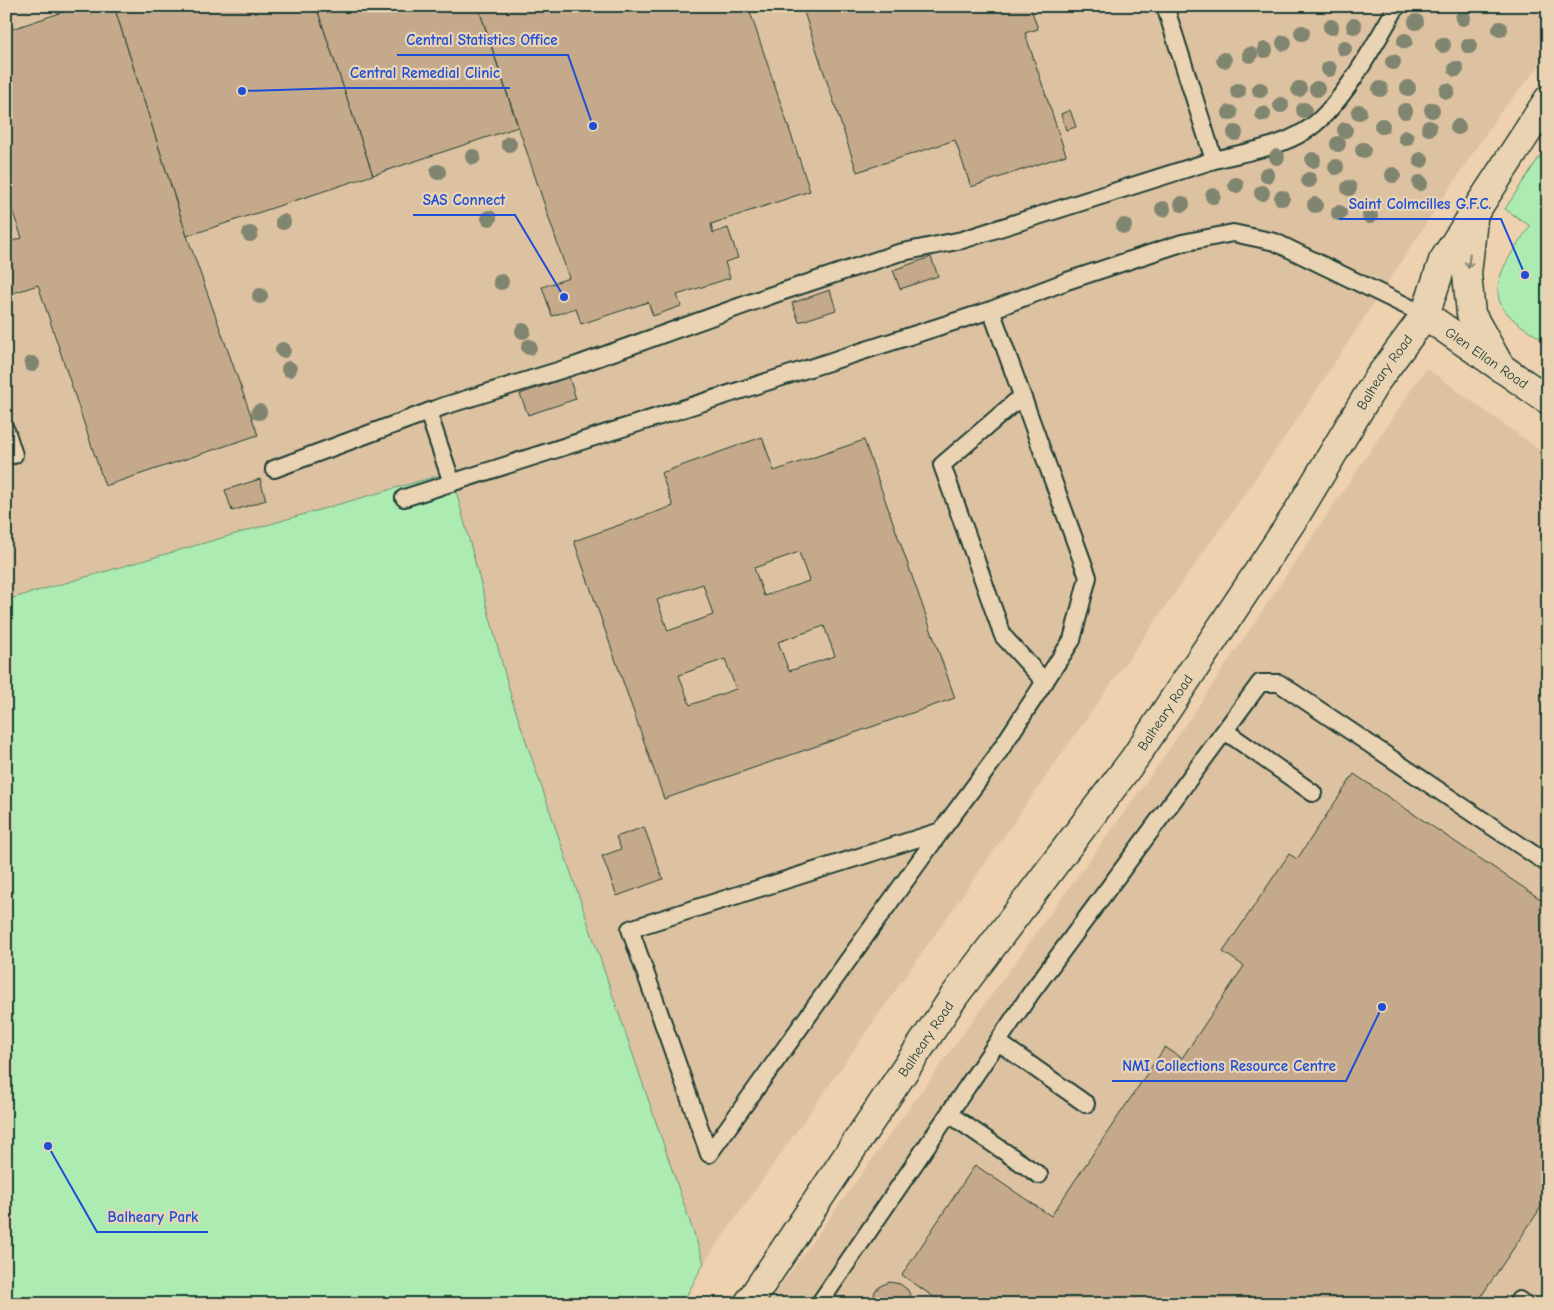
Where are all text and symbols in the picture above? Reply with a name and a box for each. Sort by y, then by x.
callout: Central Statistics Office [397,25,568,55]
text: Central Statistics Office [406,31,558,49]
callout: Central Remedial Clinic [340,58,510,88]
text: Central Remedial Clinic [350,64,500,82]
callout: SAS Connect [413,185,515,215]
callout: Saint Colmcilles G.F.C. [1339,189,1501,219]
text: SAS Connect [423,191,506,209]
text: Saint Colmcilles G.F.C. [1349,195,1491,213]
one-way arrow [1464,253,1474,269]
street label: Glen Ellan Road [1442,323,1531,392]
street label: Balheary Road [1353,331,1416,413]
street label: Balheary Road [1134,671,1196,754]
street label: Balheary Road [894,998,957,1080]
callout: NMI Collections Resource Centre [1112,1051,1346,1081]
text: NMI Collections Resource Centre [1122,1057,1336,1075]
callout: Balheary Park [97,1202,208,1232]
text: Balheary Park [108,1208,199,1226]

